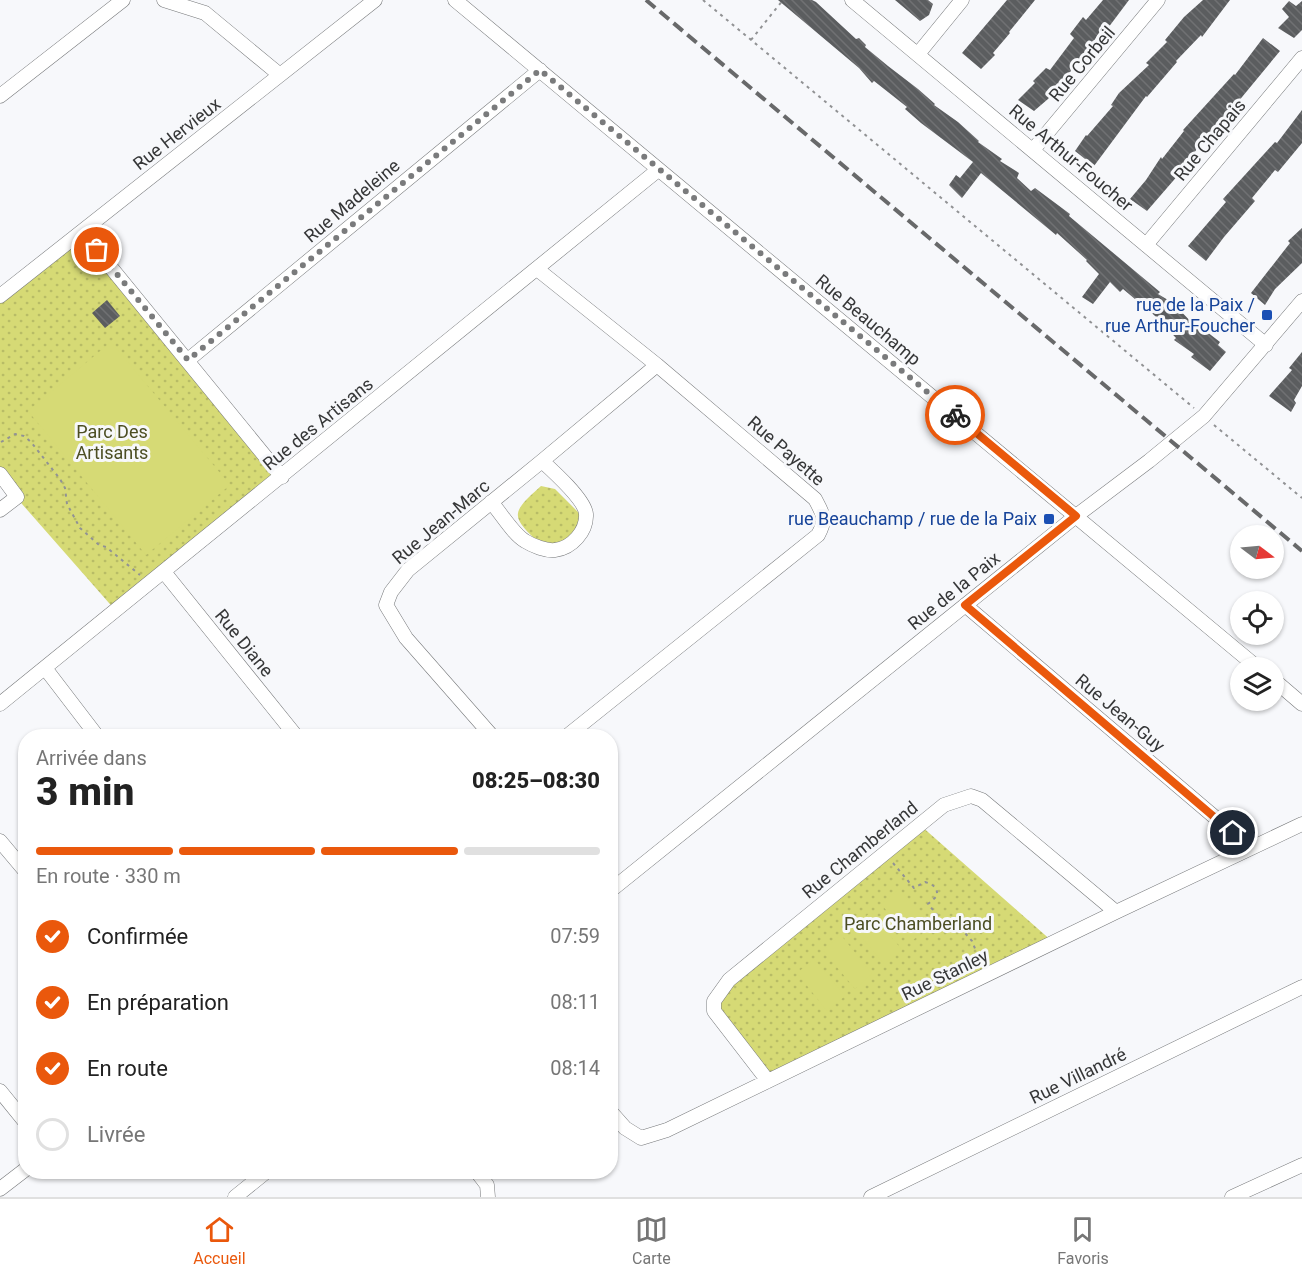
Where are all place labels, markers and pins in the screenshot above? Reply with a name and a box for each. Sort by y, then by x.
pin [71,224,122,275]
place label: rue de la Paix / rue Arthur-Foucher [1105,294,1255,336]
marker: rue de la Paix / rue Arthur-Foucher [1260,308,1274,322]
place label: rue Beauchamp / rue de la Paix [788,508,1037,529]
marker: rue Beauchamp / rue de la Paix [1042,512,1056,526]
pin [1207,807,1258,858]

